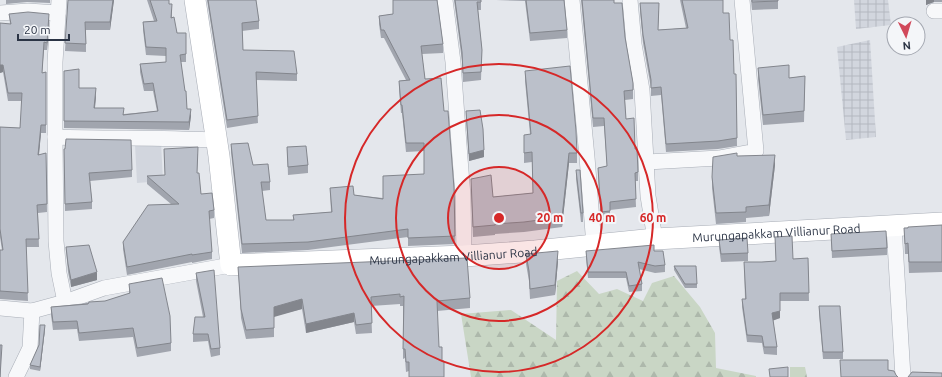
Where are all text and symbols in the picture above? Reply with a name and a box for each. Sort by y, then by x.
scale bar [18,16,69,42]
north arrow [886,16,926,56]
text: 20 m [24,23,51,36]
text: N [902,40,911,52]
centre of rings [492,211,506,225]
text: 20 m [537,211,563,224]
text: 40 m [589,211,615,224]
text: 60 m [640,211,666,224]
street label: Murungapakkam Villianur Road [692,221,861,243]
street label: Murungapakkam Villianur Road [369,244,538,266]

